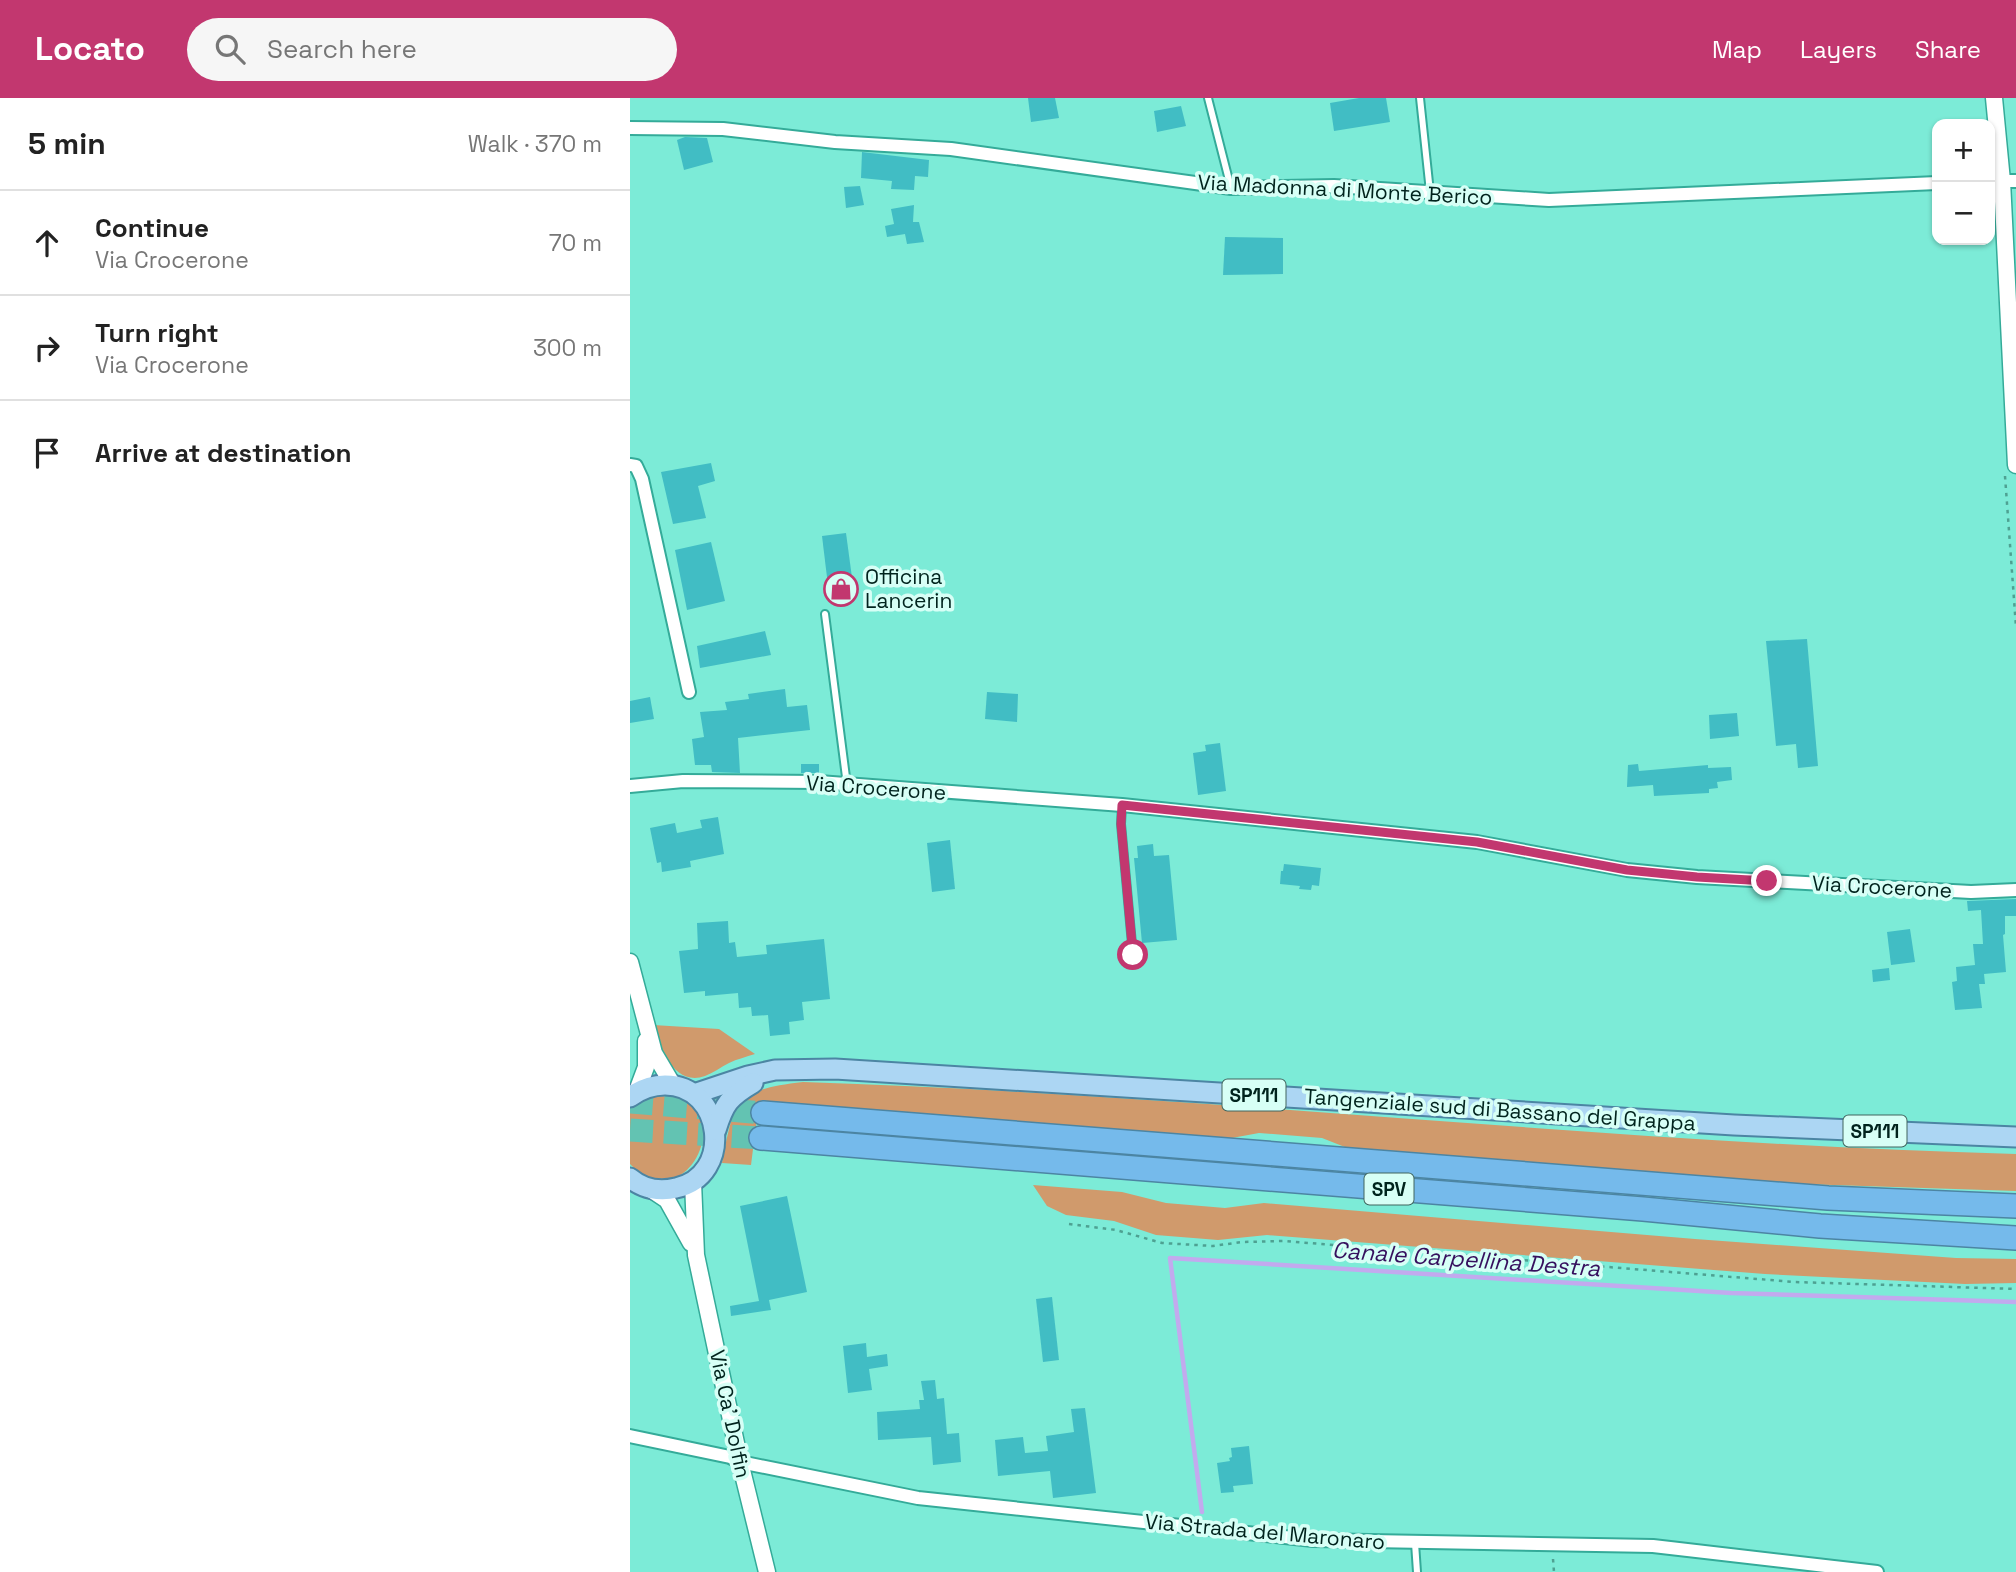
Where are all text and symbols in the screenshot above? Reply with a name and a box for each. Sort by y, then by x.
search box [187,18,677,81]
text: Locato [35,28,145,70]
icon: search [211,30,249,68]
text: Search here [267,32,417,66]
text: Map [1712,34,1762,65]
text: Layers [1800,34,1877,65]
text: Share [1915,34,1981,65]
map controls [1932,119,1995,245]
button: + [1932,119,1995,182]
text: 5 min [28,124,106,163]
text: Walk · 370 m [468,129,602,159]
street label: Via Madonna di Monte Berico [1197,168,1493,211]
button: − [1932,182,1995,245]
text: Continue [95,211,209,245]
icon: ahead [28,224,66,262]
text: 70 m [549,228,602,258]
text: Via Crocerone [95,245,249,275]
text: Turn right [95,316,219,350]
icon: right [28,329,66,367]
text: 300 m [533,333,602,363]
text: Via Crocerone [95,350,249,380]
icon: arrive [28,434,66,472]
text: Arrive at destination [95,436,352,470]
place label: Officina Lancerin [865,563,952,614]
shop icon: Officina Lancerin [822,570,860,608]
street label: Via Crocerone [805,769,947,806]
route end [1751,865,1782,896]
street label: Via Crocerone [1811,869,1953,904]
route start [1117,939,1148,970]
road number: SP111 [1222,1079,1286,1110]
street label: Tangenziale sud di Bassano del Grappa [1303,1082,1697,1137]
road number: SP111 [1844,1116,1906,1147]
road number: SPV [1364,1174,1414,1204]
water label: Canale Carpellina Destra [1331,1235,1602,1283]
street label: Via Ca' Dolfin [704,1347,757,1480]
street label: Via Strada del Maronaro [1144,1508,1386,1555]

